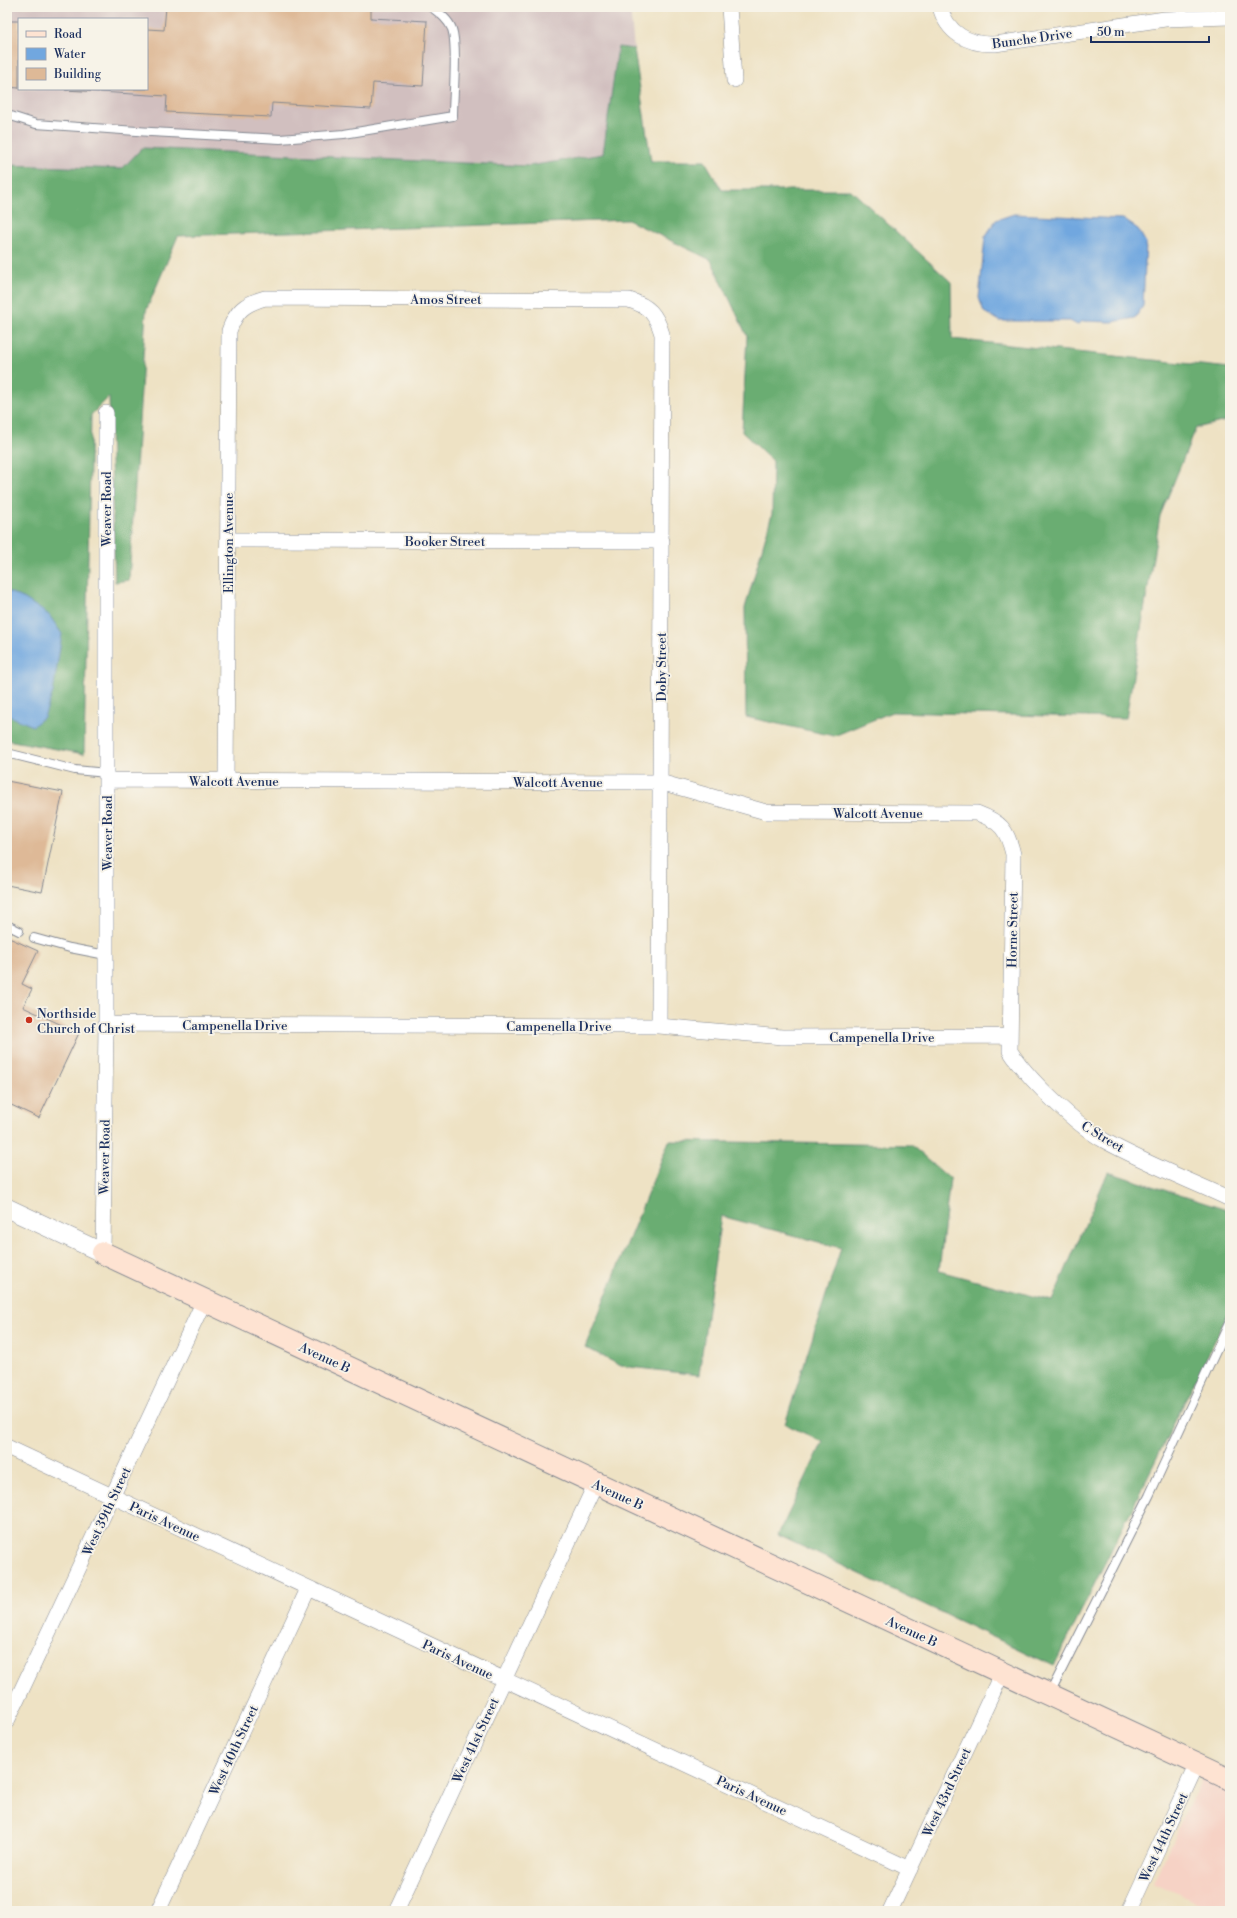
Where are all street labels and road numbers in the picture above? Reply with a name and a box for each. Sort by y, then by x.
street label: Bunche Drive [990,25,1074,53]
street label: Amos Street [409,292,482,308]
street label: Weaver Road [99,471,115,548]
street label: Ellington Avenue [221,492,237,593]
street label: Booker Street [404,534,486,550]
street label: Doby Street [654,632,670,701]
street label: Walcott Avenue [188,774,279,790]
street label: Walcott Avenue [512,775,603,791]
street label: Weaver Road [100,795,116,872]
street label: Walcott Avenue [832,806,923,822]
street label: Horne Street [1004,892,1022,968]
street label: Campenella Drive [182,1018,288,1034]
street label: Campenella Drive [506,1019,612,1035]
street label: Campenella Drive [829,1030,935,1046]
street label: C Street [1078,1118,1127,1156]
street label: Weaver Road [96,1119,114,1196]
street label: Avenue B [296,1339,353,1377]
street label: West 39th Street [79,1464,135,1559]
street label: Avenue B [589,1476,646,1514]
street label: Paris Avenue [127,1499,203,1545]
street label: Avenue B [883,1613,940,1651]
street label: Paris Avenue [420,1637,496,1683]
street label: West 41st Street [449,1695,503,1787]
street label: West 40th Street [206,1703,262,1799]
street label: West 43rd Street [919,1745,975,1840]
street label: Paris Avenue [714,1773,790,1819]
street label: West 44th Street [1136,1790,1192,1886]

